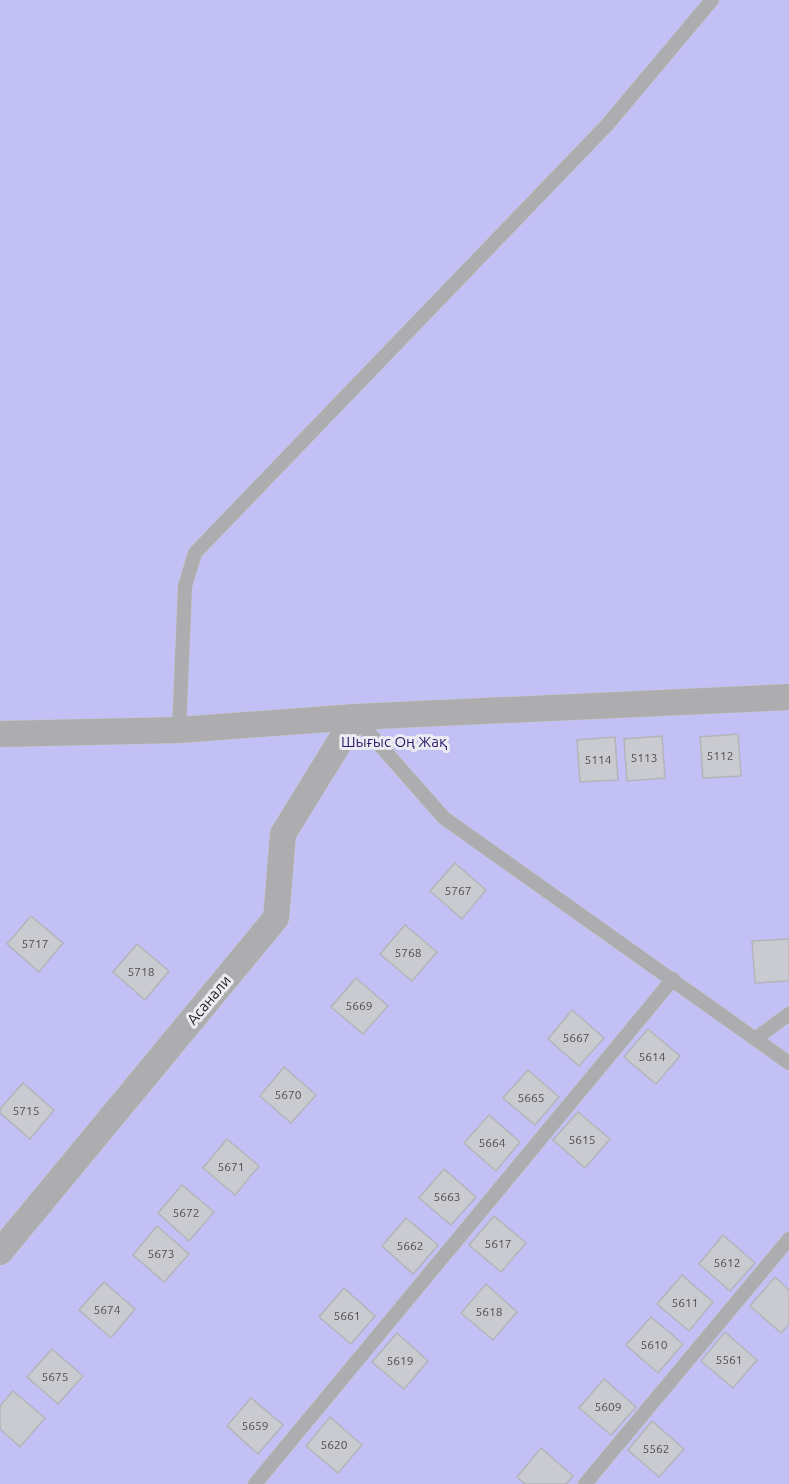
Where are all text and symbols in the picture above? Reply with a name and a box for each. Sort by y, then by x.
park label: Шығыс Оң Жақ [341,733,447,750]
house number: 5112 [706,749,734,762]
house number: 5113 [630,751,658,764]
house number: 5114 [584,753,612,766]
house number: 5767 [444,884,472,897]
house number: 5717 [21,937,49,950]
house number: 5768 [394,946,422,959]
house number: 5718 [127,965,155,978]
street label: Асанали [183,972,234,1028]
house number: 5669 [345,999,373,1012]
house number: 5667 [562,1031,590,1044]
house number: 5614 [638,1050,666,1063]
house number: 5670 [274,1088,302,1101]
house number: 5665 [517,1091,545,1104]
house number: 5715 [12,1104,40,1117]
house number: 5615 [568,1133,596,1146]
house number: 5664 [478,1136,506,1149]
house number: 5671 [217,1160,245,1173]
house number: 5663 [433,1190,461,1203]
house number: 5672 [172,1206,200,1219]
house number: 5617 [484,1237,512,1250]
house number: 5662 [396,1239,424,1252]
house number: 5673 [147,1247,175,1260]
house number: 5612 [713,1256,741,1269]
house number: 5611 [671,1296,699,1309]
house number: 5674 [93,1303,121,1316]
house number: 5618 [475,1305,503,1318]
house number: 5661 [333,1309,361,1322]
house number: 5610 [640,1338,668,1351]
house number: 5561 [715,1353,743,1366]
house number: 5619 [386,1354,414,1367]
house number: 5675 [41,1370,69,1383]
house number: 5609 [594,1400,622,1413]
house number: 5659 [241,1419,269,1432]
house number: 5620 [320,1438,348,1451]
house number: 5562 [642,1442,670,1455]

